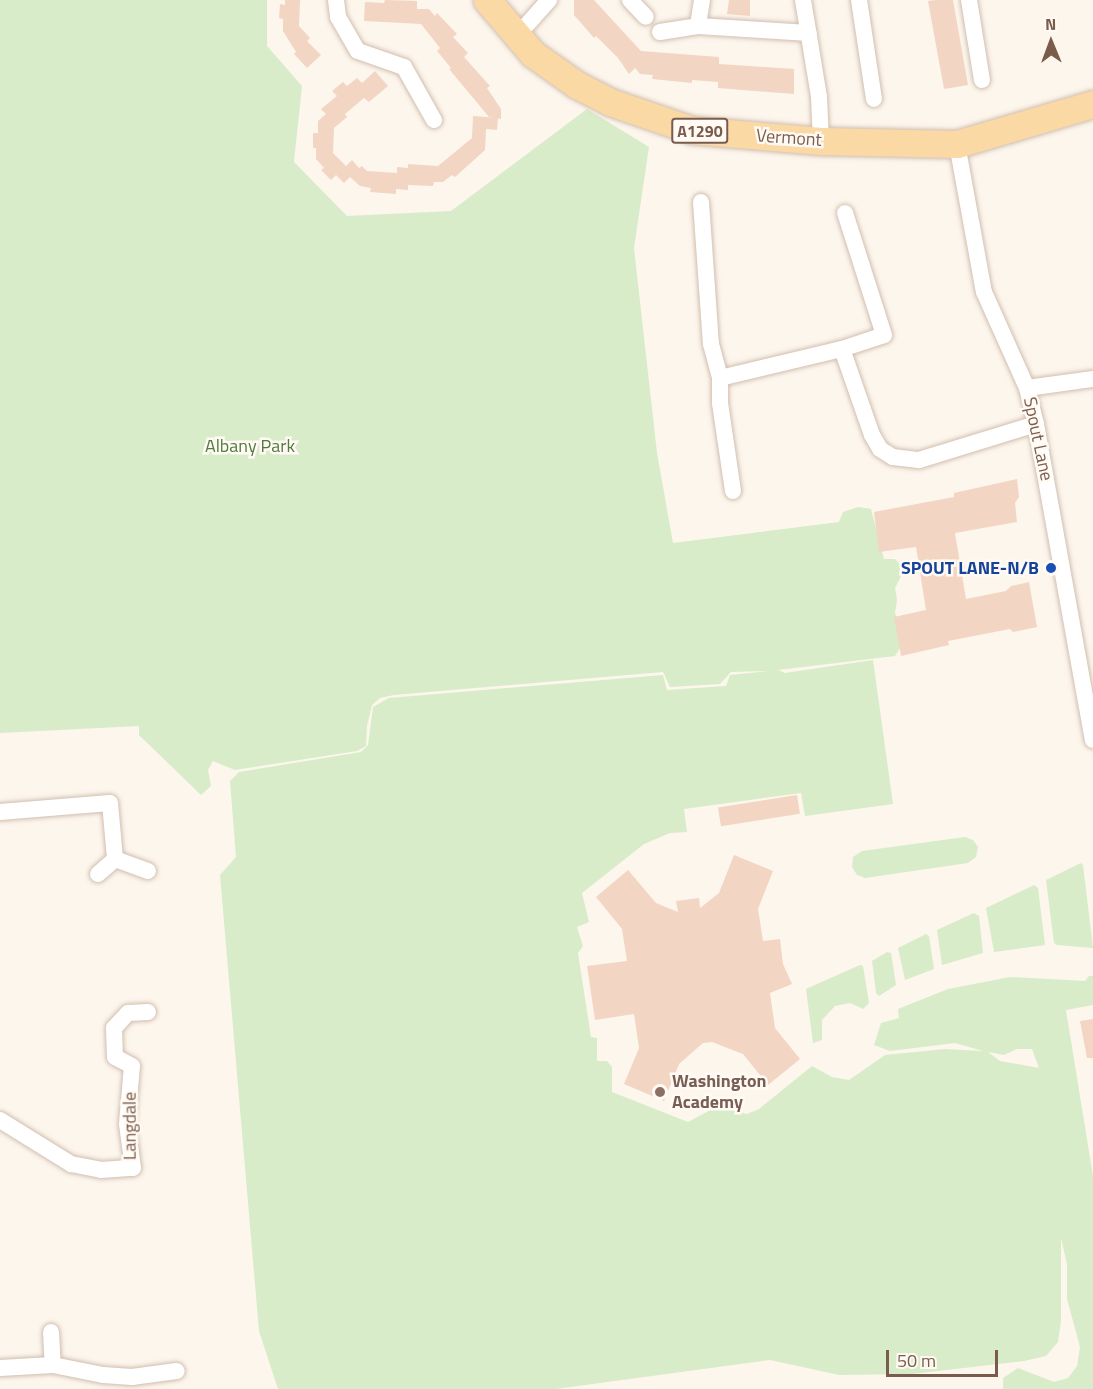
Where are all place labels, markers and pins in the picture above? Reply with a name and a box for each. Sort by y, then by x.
place label: SPOUT LANE-N/B [901,557,1039,579]
marker: SPOUT LANE-N/B [1044,561,1058,575]
place label: Washington Academy [672,1071,766,1114]
marker: Washington Academy [653,1085,667,1099]

